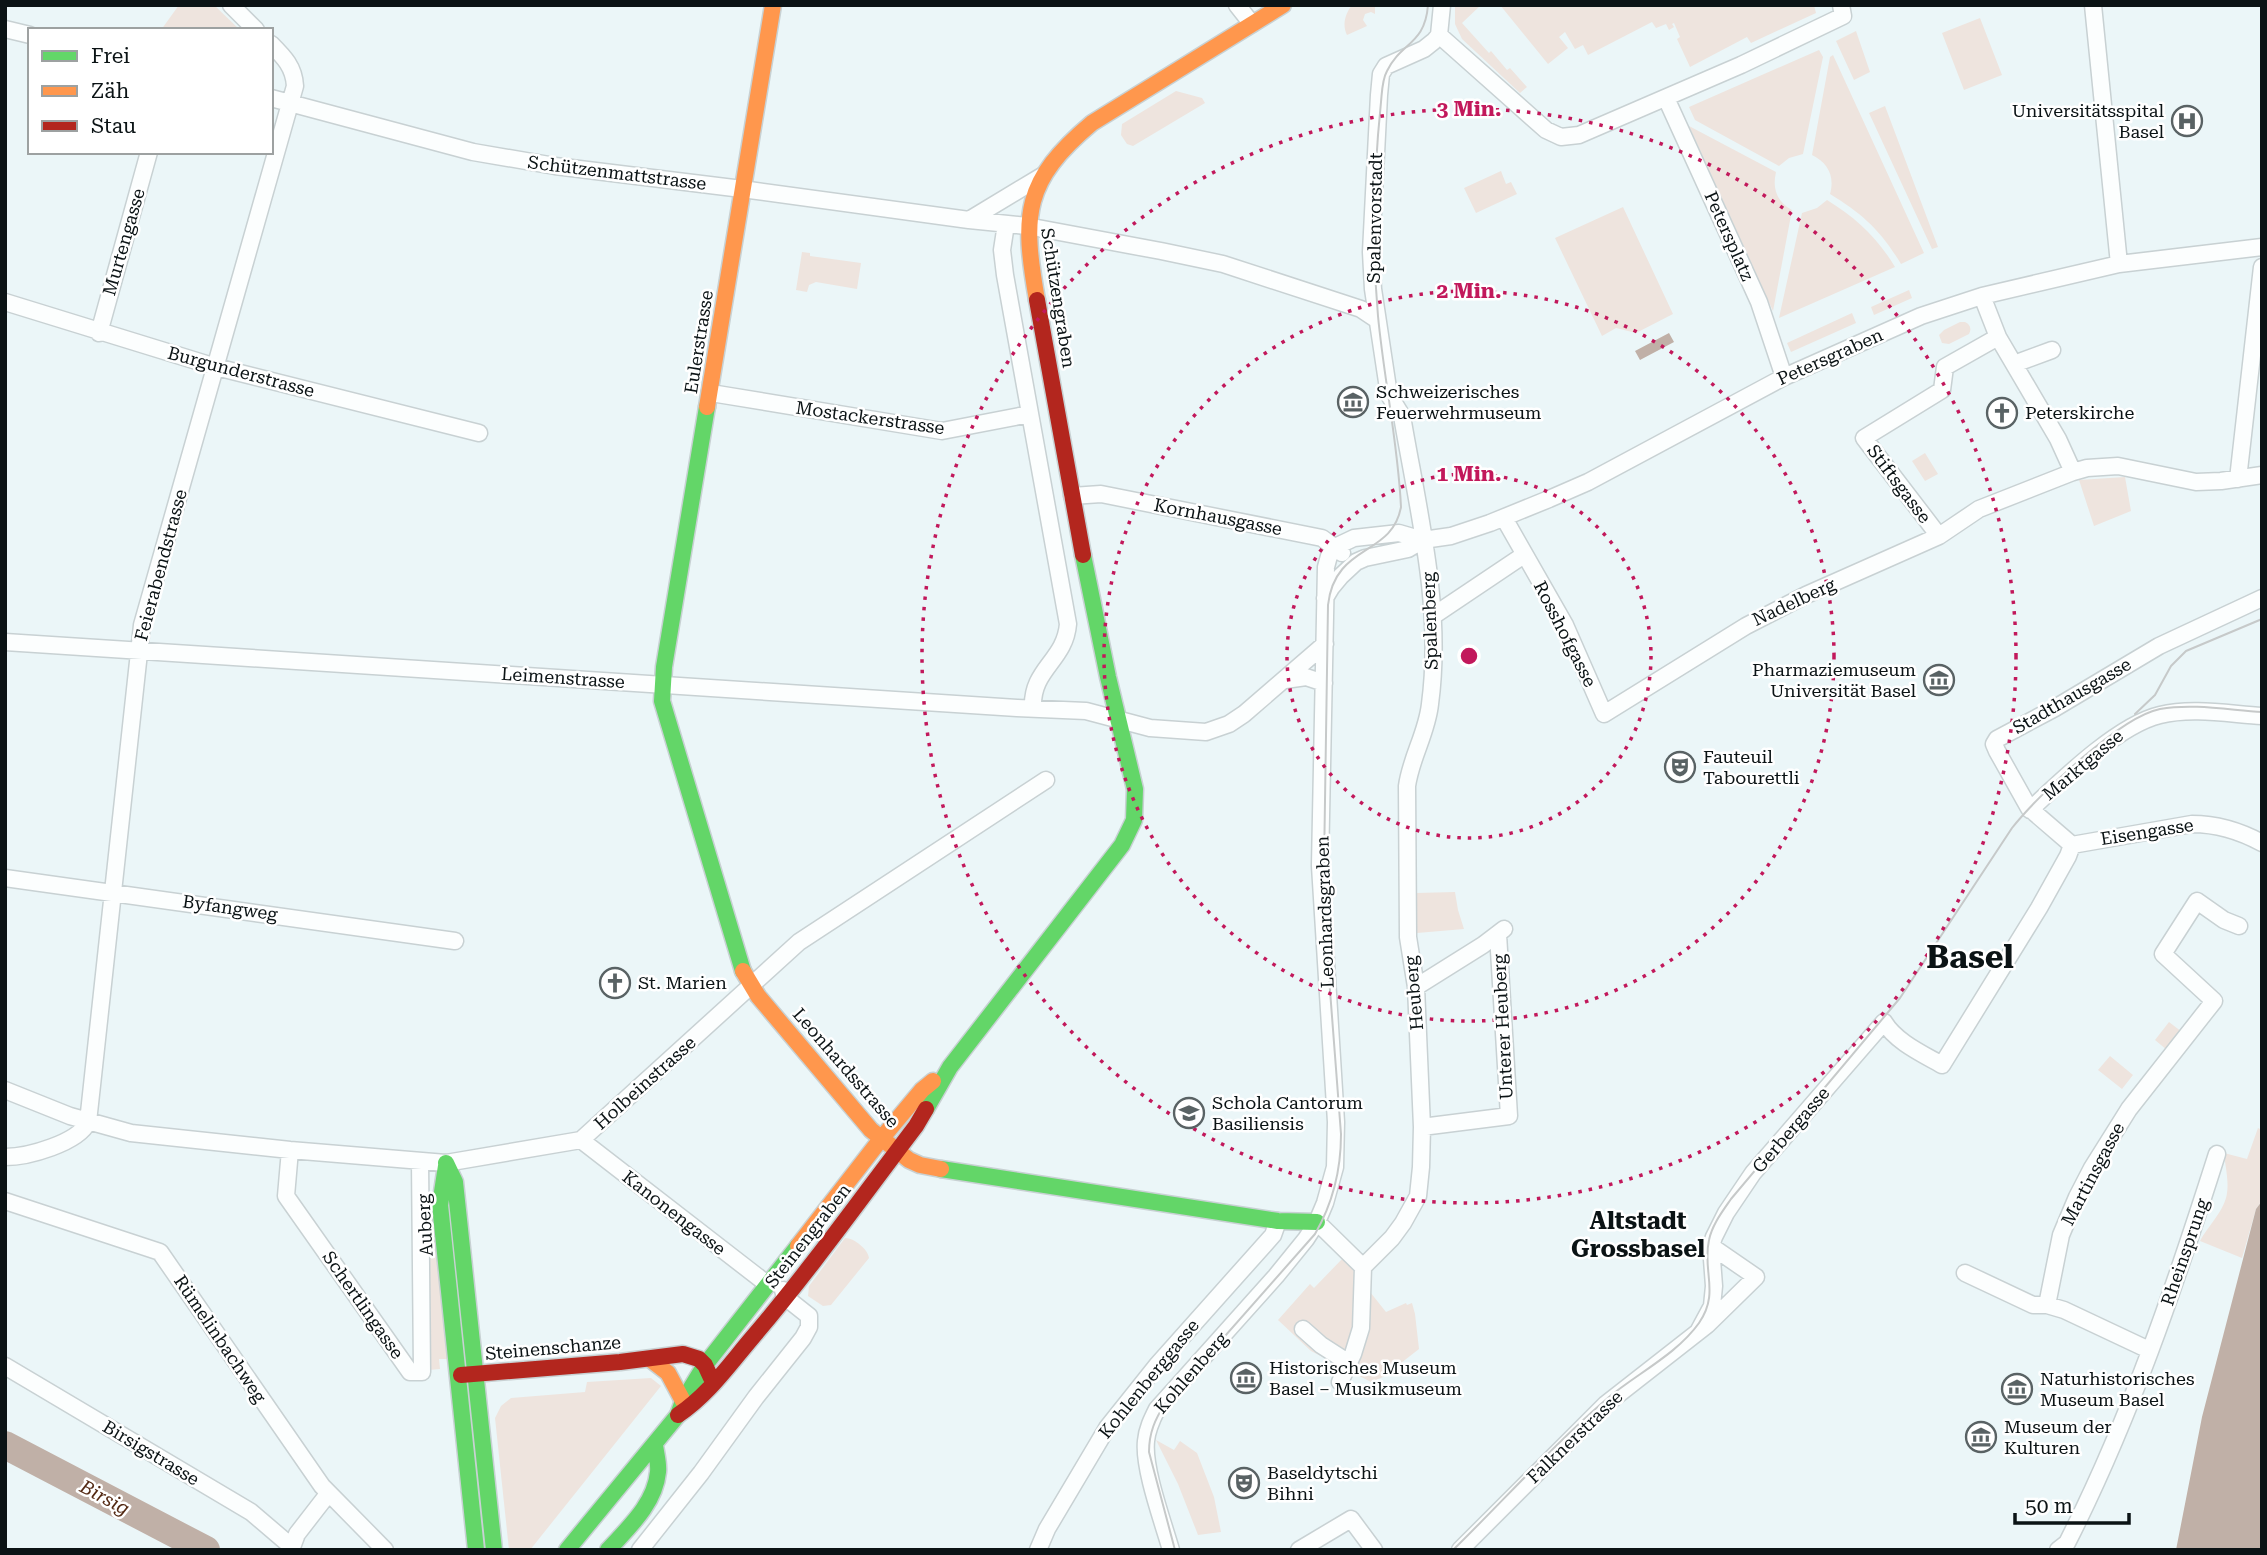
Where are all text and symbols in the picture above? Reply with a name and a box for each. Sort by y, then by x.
legend [28,28,273,154]
text: Frei [91,44,130,68]
text: Zäh [91,79,130,103]
text: 3 Min. [1436,97,1502,121]
place label: Universitätsspital Basel [2012,100,2164,142]
hospital icon: Universitätsspital Basel [2170,104,2204,138]
text: Stau [91,114,136,138]
street label: Schützenmattstrasse [527,151,708,194]
street label: Spalenvorstadt [1363,152,1386,284]
street label: Murtengasse [98,186,149,298]
street label: Petersplatz [1700,188,1759,284]
street label: Schützengraben [1037,226,1080,370]
text: 2 Min. [1436,279,1502,303]
street label: Eulerstrasse [680,289,717,395]
street label: Petersgraben [1774,324,1886,389]
street label: Burgunderstrasse [165,342,317,401]
place label: Schweizerisches Feuerwehrmuseum [1376,381,1541,423]
museum icon: Schweizerisches Feuerwehrmuseum [1336,385,1370,419]
church icon: Peterskirche [1985,396,2019,430]
street label: Mostackerstrasse [794,397,946,438]
place label: Peterskirche [2025,402,2134,423]
street label: Stiftsgasse [1863,440,1936,527]
text: 1 Min. [1436,462,1502,486]
street label: Feierabendstrasse [130,487,191,643]
street label: Kornhausgasse [1152,494,1284,539]
street label: Spalenberg [1417,571,1442,670]
street label: Nadelberg [1749,573,1839,630]
street label: Rosshofgasse [1530,577,1601,690]
centre of rings [1457,644,1481,668]
street label: Stadthausgasse [2009,653,2135,738]
place label: Pharmaziemuseum Universität Basel [1752,659,1916,701]
street label: Leimenstrasse [501,663,626,692]
museum icon: Pharmaziemuseum Universität Basel [1922,663,1956,697]
street label: Marktgasse [2038,725,2127,804]
place label: Fauteuil Tabourettli [1703,746,1800,788]
theatre icon: Fauteuil Tabourettli [1663,750,1697,784]
street label: Eisengasse [2099,814,2195,849]
street label: Leonhardsgraben [1311,835,1338,989]
street label: Byfangweg [181,890,280,925]
district label: Basel [1926,938,2014,976]
street label: Unterer Heuberg [1488,953,1517,1100]
street label: Heuberg [1400,954,1427,1031]
church icon: St. Marien [598,966,632,1000]
place label: St. Marien [638,972,727,993]
street label: Leonhardsstrasse [789,1004,904,1132]
street label: Holbeinstrasse [590,1031,700,1134]
street label: Gerbergasse [1748,1082,1834,1177]
place label: Schola Cantorum Basiliensis [1212,1092,1363,1134]
school or university icon: Schola Cantorum Basiliensis [1172,1096,1206,1130]
street label: Martinsgasse [2057,1119,2129,1229]
street label: Kanonengasse [619,1166,730,1259]
street label: Steinengraben [760,1179,855,1292]
street label: Auberg [412,1193,437,1257]
street label: Rheinsprung [2156,1195,2213,1308]
district label: Altstadt Grossbasel [1571,1207,1705,1263]
street label: Schertlingasse [318,1247,408,1363]
street label: Rümelinbachweg [170,1271,271,1407]
street label: Kohlenberggasse [1094,1315,1203,1443]
street label: Kohlenberg [1150,1327,1232,1418]
street label: Steinenschanze [484,1331,622,1364]
place label: Historisches Museum Basel – Musikmuseum [1269,1357,1462,1399]
museum icon: Historisches Museum Basel – Musikmuseum [1229,1361,1263,1395]
place label: Naturhistorisches Museum Basel [2040,1368,2194,1410]
museum icon: Naturhistorisches Museum Basel [2000,1372,2034,1406]
street label: Falknerstrasse [1523,1386,1627,1487]
street label: Birsigstrasse [99,1416,203,1490]
place label: Museum der Kulturen [2004,1416,2112,1458]
museum icon: Museum der Kulturen [1964,1420,1998,1454]
place label: Baseldytschi Bihni [1267,1462,1378,1504]
theatre icon: Baseldytschi Bihni [1227,1466,1261,1500]
water label: Birsig [75,1474,133,1520]
scale bar [2015,1482,2129,1526]
text: 50 m [2025,1494,2073,1518]

